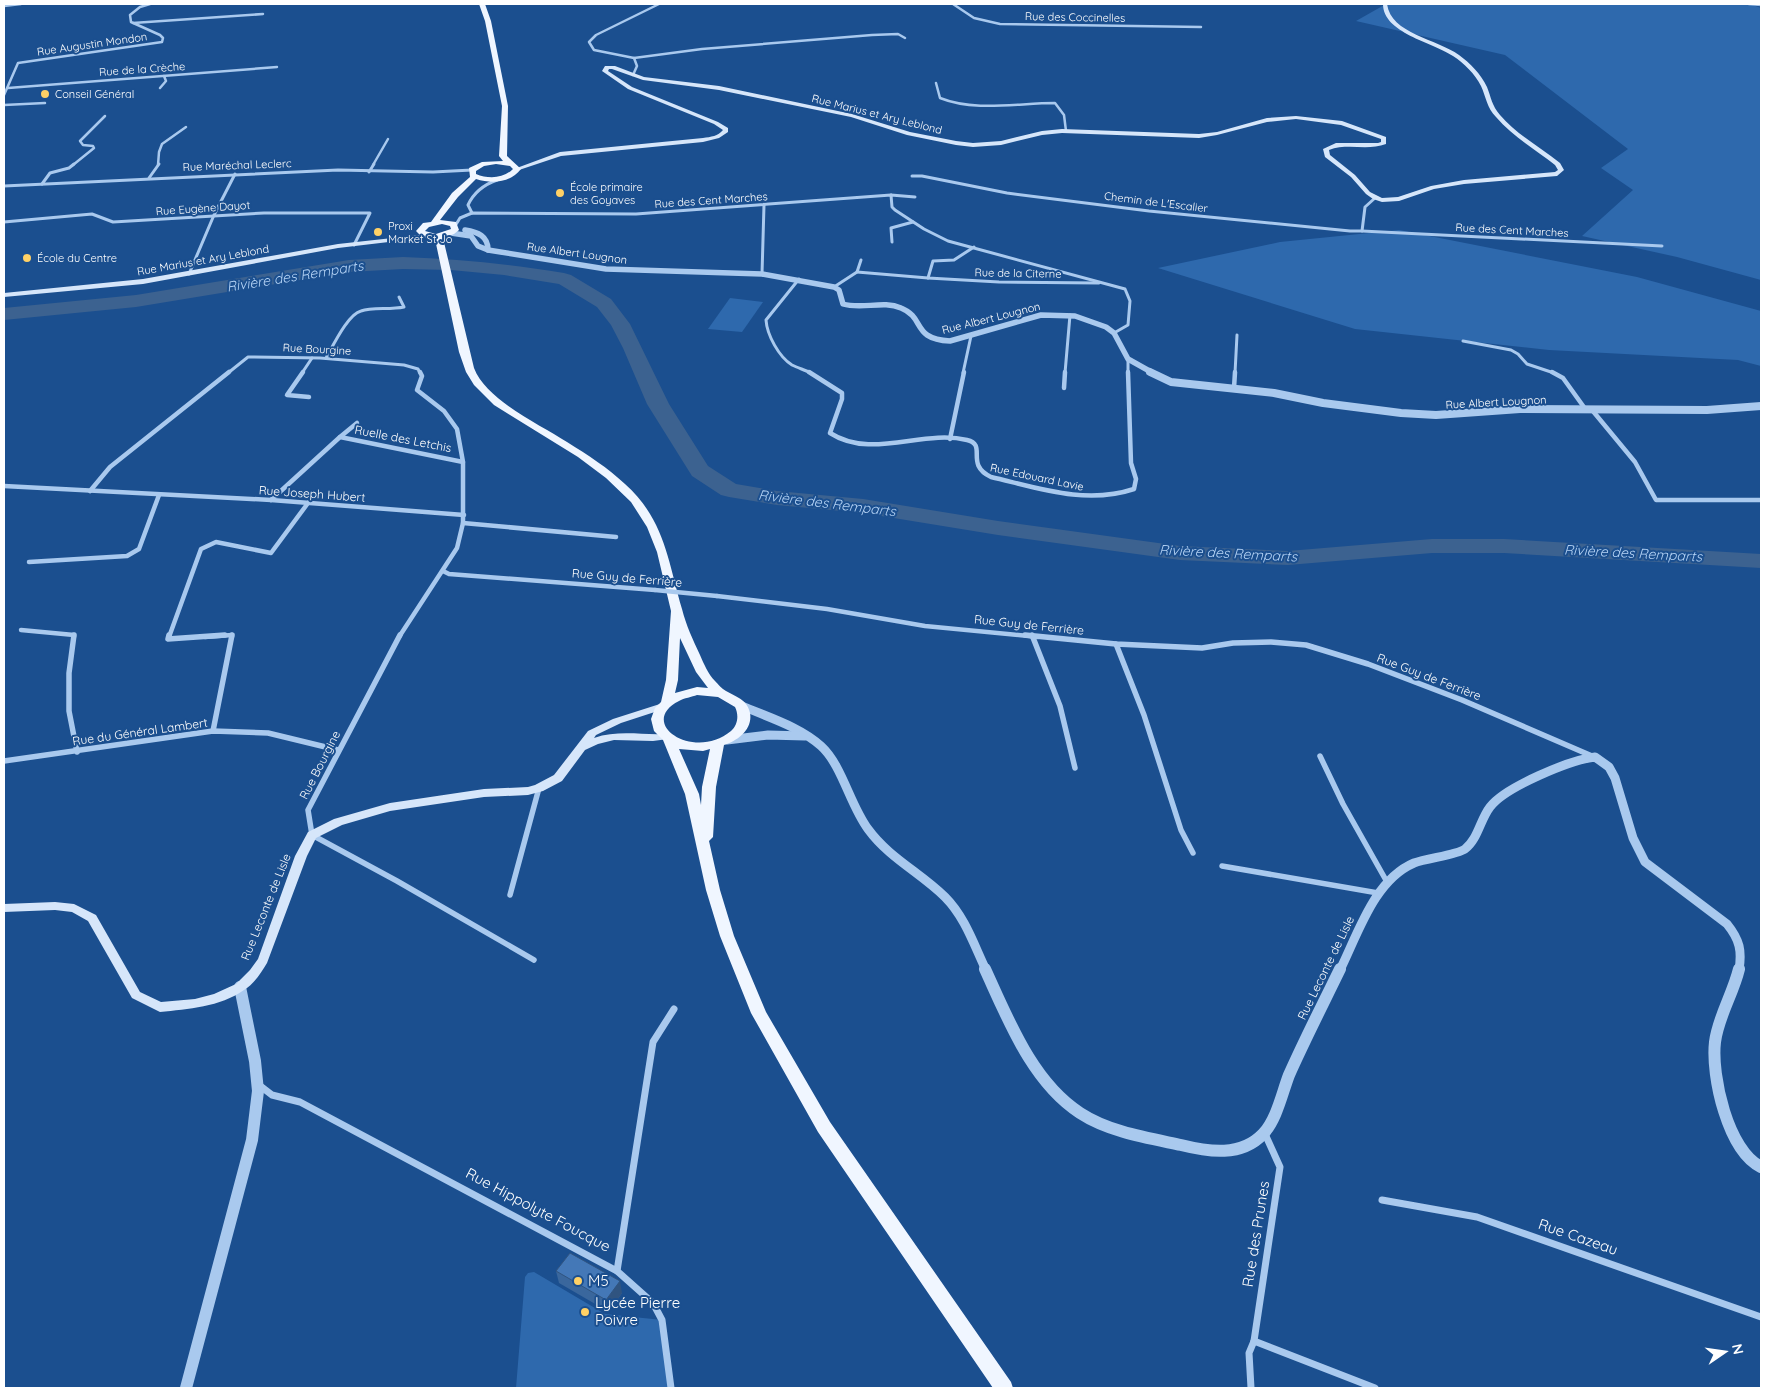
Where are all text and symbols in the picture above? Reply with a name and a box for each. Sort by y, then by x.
street label: Rue des Coccinelles [1025,9,1125,25]
street label: Rue Augustin Mondon [36,29,148,59]
street label: Rue de la Crèche [98,59,186,79]
place label: Conseil Général [55,87,134,101]
marker: Conseil Général [39,88,51,100]
street label: Rue Marius et Ary Leblond [810,91,944,137]
street label: Rue Maréchal Leclerc [182,156,292,174]
place label: École primaire des Goyaves [570,180,643,207]
marker: École primaire des Goyaves [554,187,566,199]
street label: Rue des Cent Marches [654,189,768,211]
street label: Chemin de L'Escalier [1103,189,1209,215]
street label: Rue Eugène Dayot [155,198,251,218]
place label: Proxi Market St Jo [388,219,453,246]
street label: Rue des Cent Marches [1455,220,1569,240]
marker: Proxi Market St Jo [372,226,384,238]
street label: Rue Albert Lougnon [526,239,628,267]
street label: Rue Marius et Ary Leblond [136,241,270,279]
place label: École du Centre [37,251,117,265]
marker: École du Centre [21,252,33,264]
water label: Rivière des Remparts [225,256,366,296]
street label: Rue de la Citerne [974,265,1062,281]
street label: Rue Albert Lougnon [940,299,1042,337]
street label: Rue Bourgine [282,340,352,358]
street label: Rue Albert Lougnon [1445,392,1547,412]
street label: Ruelle des Letchis [353,422,453,455]
street label: Rue Edouard Lavie [989,460,1085,494]
street label: Rue Joseph Hubert [258,482,366,505]
water label: Rivière des Remparts [757,486,898,521]
water label: Rivière des Remparts [1159,540,1299,566]
water label: Rivière des Remparts [1564,540,1704,566]
street label: Rue Guy de Ferrière [571,565,683,590]
street label: Rue Guy de Ferrière [973,611,1085,638]
street label: Rue Guy de Ferrière [1375,650,1484,703]
street label: Rue du Général Lambert [71,715,208,748]
street label: Rue Bourgine [296,728,343,802]
street label: Rue Leconte de Lisle [237,851,294,962]
street label: Rue Leconte de Lisle [1294,913,1357,1022]
street label: Rue Hippolyte Foucque [463,1163,614,1256]
street label: Rue des Prunes [1238,1180,1273,1288]
street label: Rue Cazeau [1536,1214,1620,1259]
place label: M5 [588,1271,609,1290]
marker: M5 [572,1275,584,1287]
place label: Lycée Pierre Poivre [595,1293,680,1329]
marker: Lycée Pierre Poivre [579,1306,591,1318]
north arrow [1700,1327,1750,1377]
text: N [1728,1342,1748,1356]

